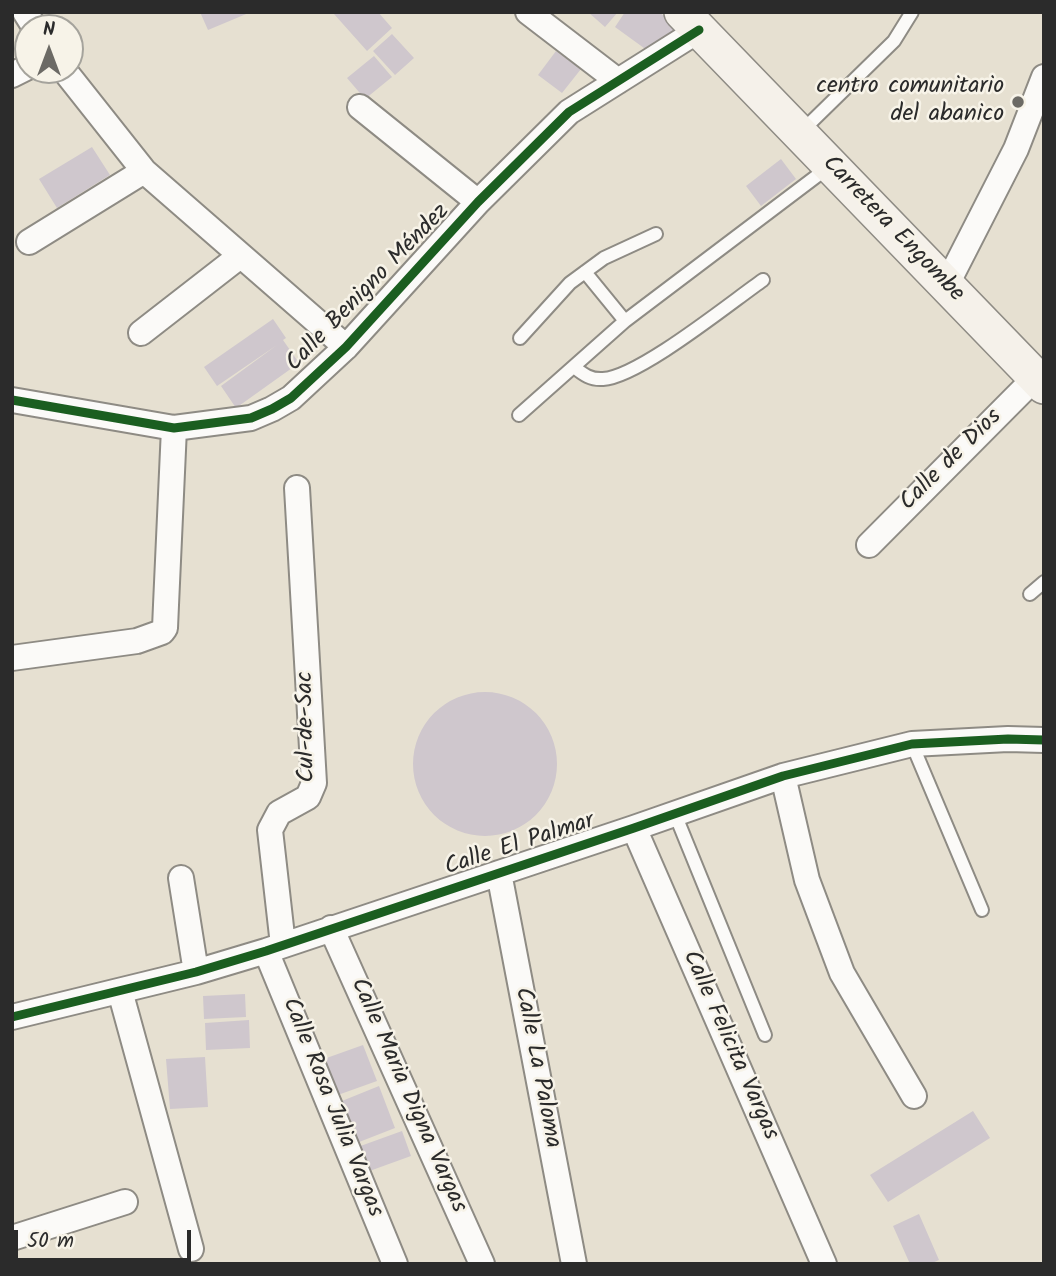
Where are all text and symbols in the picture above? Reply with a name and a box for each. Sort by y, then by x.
north arrow [14,14,84,84]
text: N [43,15,55,45]
place label: centro comunitario del abanico [816,74,1004,130]
marker: centro comunitario del abanico [1010,94,1026,110]
street label: Carretera Engombe [815,151,969,309]
street label: Calle Benigno Méndez [281,199,457,379]
street label: Calle de Dios [895,404,1009,518]
street label: Cul-de-Sac [293,671,323,783]
street label: Calle El Palmar [441,808,599,884]
street label: Calle Felicita Vargas [674,947,784,1145]
street label: Calle Maria Digna Vargas [342,974,472,1218]
street label: Calle La Paloma [506,985,566,1151]
street label: Calle Rosa Julia Vargas [274,994,388,1222]
scale bar [18,1216,194,1260]
text: 50 m [27,1225,74,1258]

